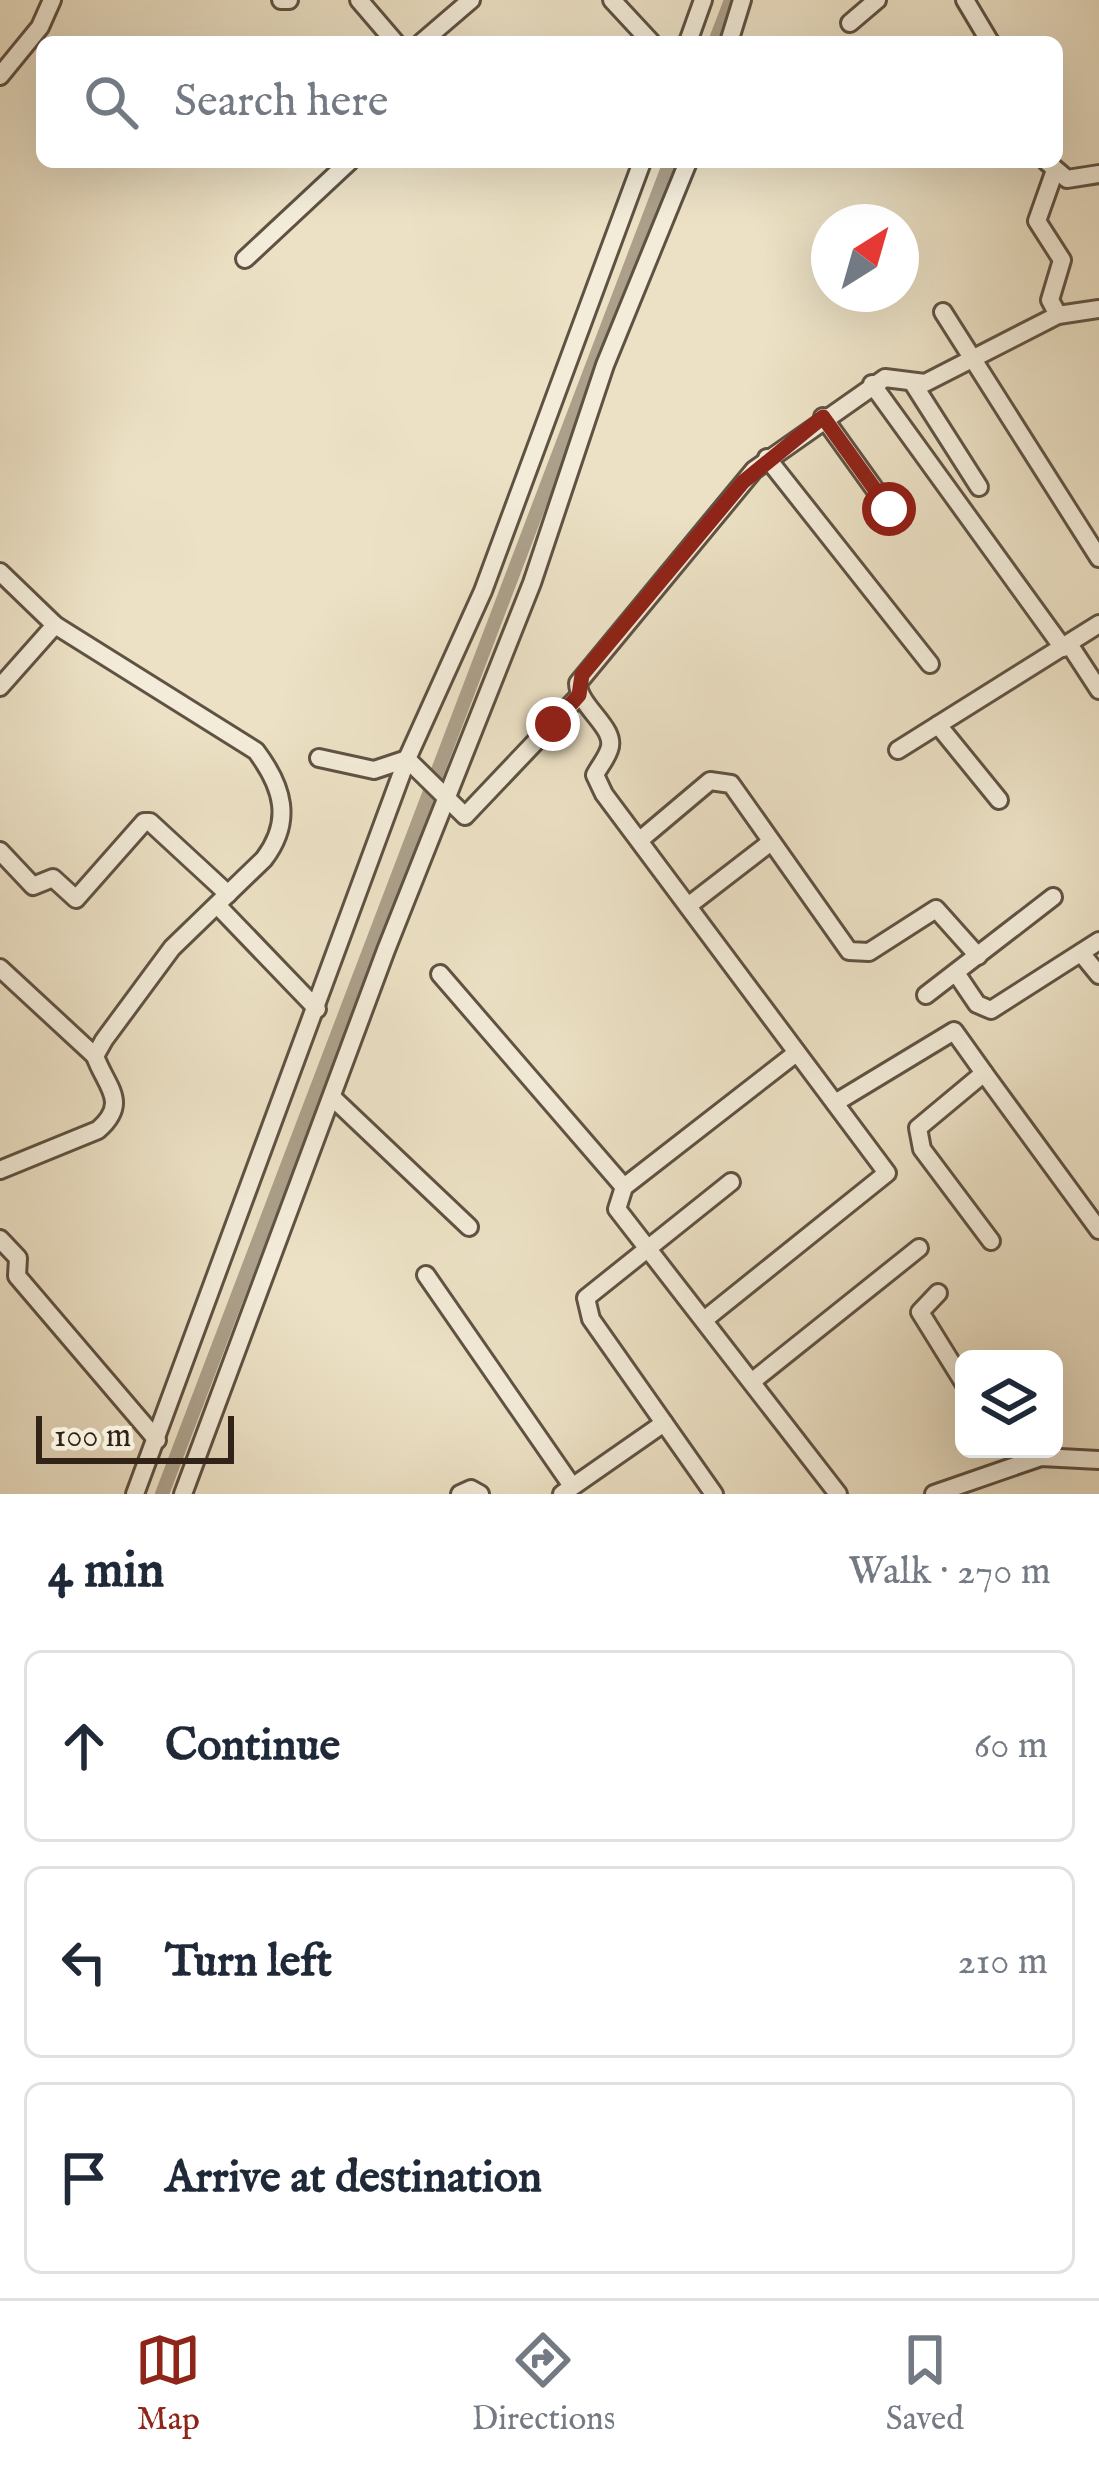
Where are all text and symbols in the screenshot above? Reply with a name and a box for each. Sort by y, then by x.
search box [36,36,1063,168]
icon: search [78,69,144,135]
text: Search here [174,74,388,131]
north arrow [811,204,919,312]
route start [862,482,916,536]
route end [526,697,580,751]
map controls [955,1350,1063,1458]
button: layers [955,1350,1063,1458]
scale bar [36,1410,234,1463]
text: 100 m [54,1416,131,1458]
text: 4 min [48,1540,164,1605]
text: Walk · 270 m [848,1548,1051,1597]
icon: ahead [51,1713,117,1779]
text: Continue [165,1718,340,1775]
text: 60 m [974,1722,1048,1771]
icon: left [51,1929,117,1995]
text: Turn left [165,1934,332,1991]
text: 210 m [958,1938,1048,1987]
icon: arrive [51,2145,117,2211]
text: Arrive at destination [165,2150,542,2207]
tab: Map [135,2327,201,2441]
tab: Directions [472,2327,615,2441]
tab: Saved [886,2327,964,2441]

